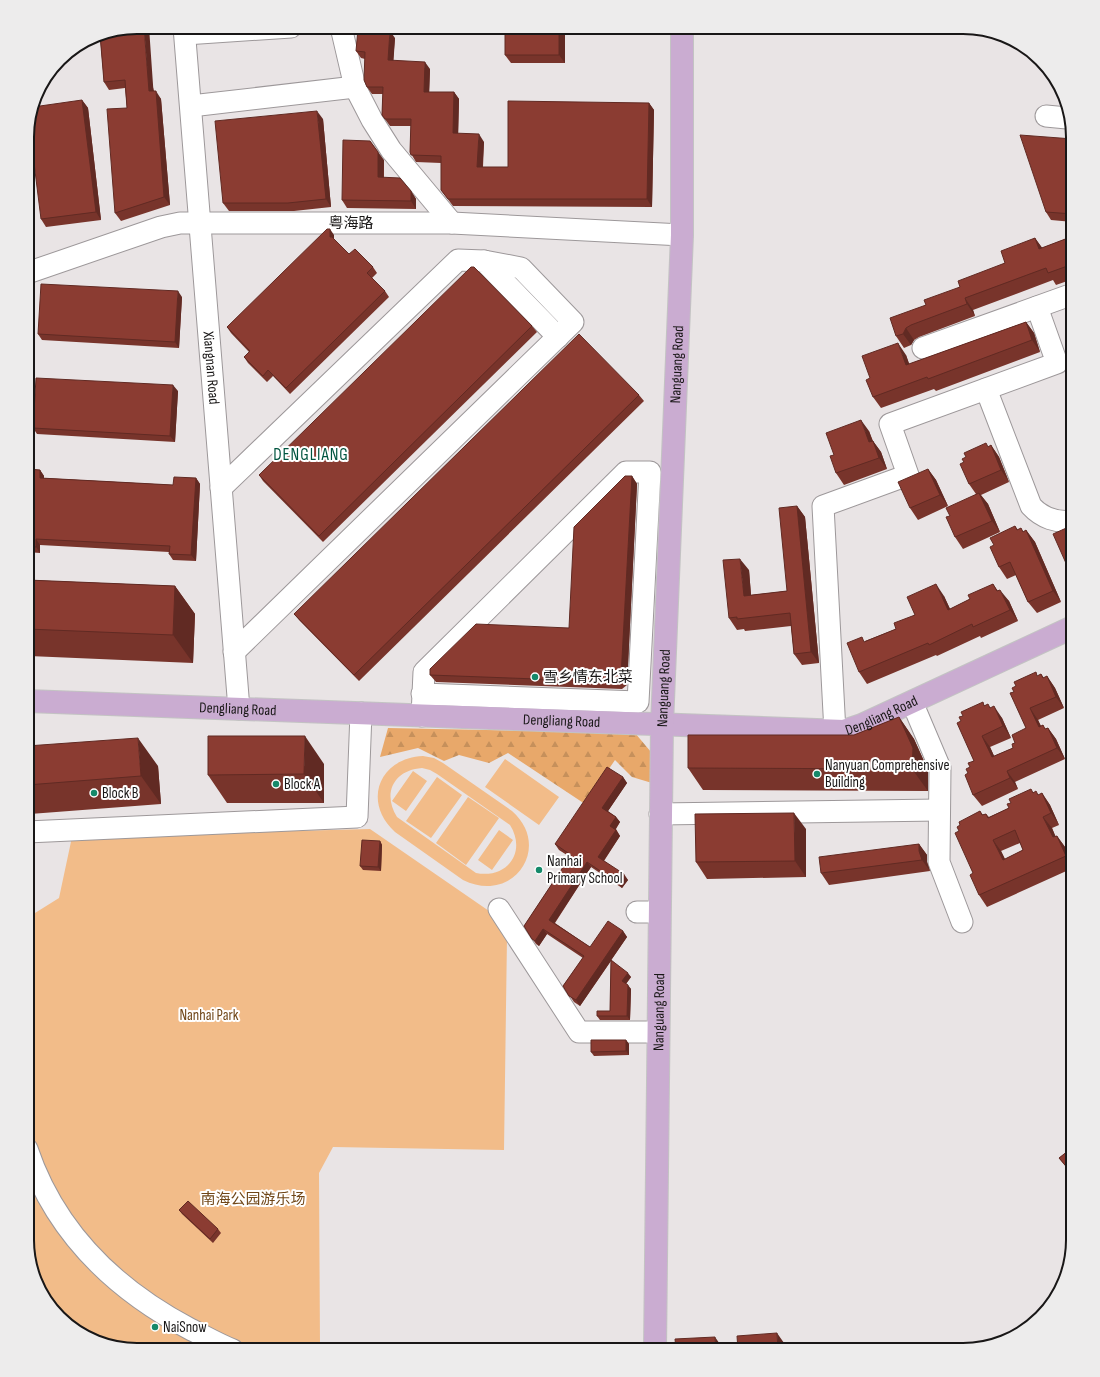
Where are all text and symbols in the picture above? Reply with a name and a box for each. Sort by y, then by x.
street label: 粤海路 [328,214,374,233]
street label: Nanguang Road [666,325,688,404]
street label: Xiangnan Road [199,330,224,405]
district label: DENGLIANG [273,445,349,465]
street label: Nanguang Road [652,649,675,727]
place label: 雪乡情东北菜 [543,668,633,687]
marker: 雪乡情东北菜 [530,672,540,682]
street label: Dengliang Road [843,691,921,739]
street label: Dengliang Road [199,698,277,720]
street label: Dengliang Road [523,710,601,732]
place label: Nanyuan Comprehensive Building [825,756,950,792]
marker: Nanyuan Comprehensive Building [812,769,822,779]
place label: Block A [284,775,321,794]
marker: Block A [271,779,281,789]
place label: Block B [102,784,139,803]
marker: Block B [89,788,99,798]
place label: Nanhai Primary School [547,852,623,888]
marker: Nanhai Primary School [534,865,544,875]
street label: Nanguang Road [649,973,669,1051]
park label: Nanhai Park [179,1006,239,1025]
park label: 南海公园游乐场 [200,1190,306,1209]
place label: NaiSnow [163,1318,207,1337]
marker: NaiSnow [150,1322,160,1332]

